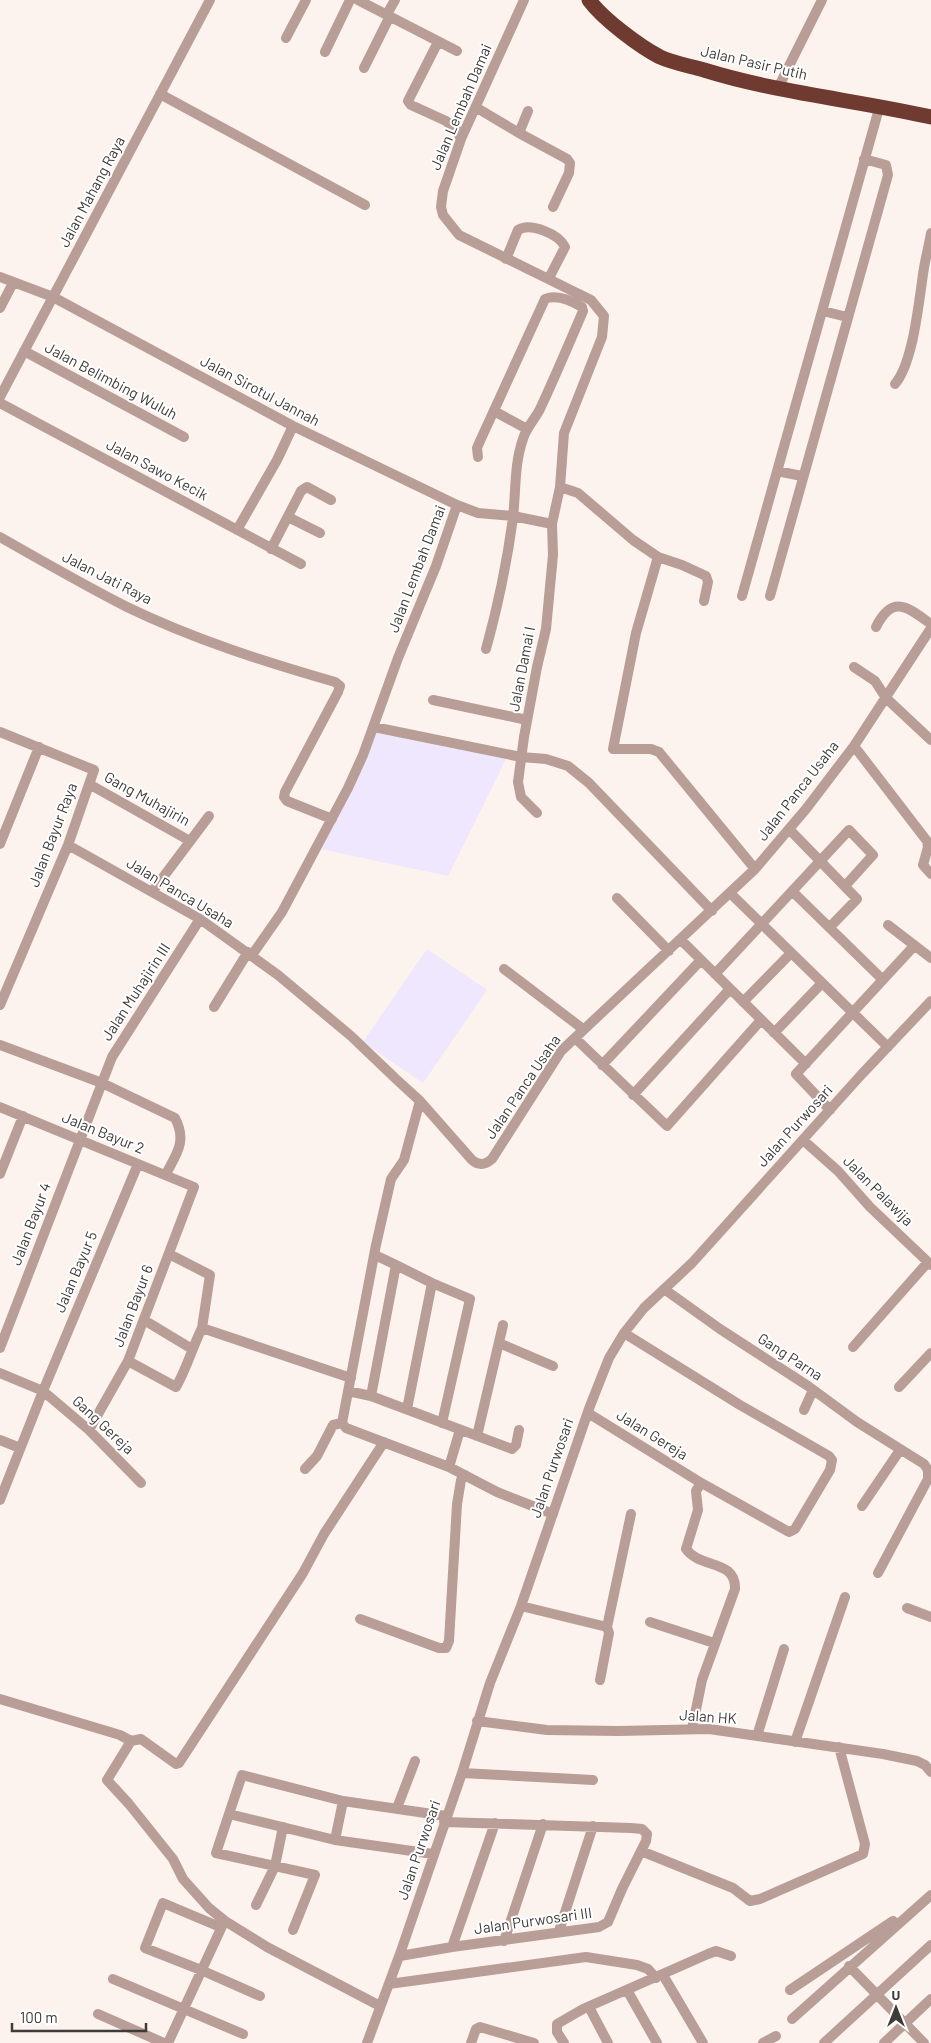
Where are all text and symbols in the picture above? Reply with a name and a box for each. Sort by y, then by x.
street label: Jalan Lembah Damai [425,41,495,172]
street label: Jalan Pasir Putih [699,41,809,83]
street label: Jalan Mahang Raya [54,133,128,250]
street label: Jalan Belimbing Wuluh [42,338,181,423]
street label: Jalan Sirotul Jannah [198,351,323,429]
street label: Jalan Sawo Kecik [104,435,212,504]
street label: Jalan Lembah Damai [383,502,449,635]
street label: Jalan Jati Raya [60,547,155,607]
street label: Jalan Damai I [504,625,538,713]
street label: Jalan Panca Usaha [753,737,842,844]
street label: Gang Muhajirin [101,767,194,829]
street label: Jalan Bayur Raya [24,780,80,889]
street label: Jalan Panca Usaha [124,853,237,931]
street label: Jalan Muhajirin III [97,939,173,1044]
street label: Jalan Panca Usaha [481,1031,564,1142]
street label: Jalan Purwosari [753,1081,836,1170]
street label: Jalan Bayur 2 [60,1107,147,1157]
street label: Jalan Palawija [840,1151,918,1229]
street label: Jalan Bayur 4 [6,1180,54,1268]
street label: Jalan Bayur 5 [50,1228,100,1315]
street label: Jalan Bayur 6 [108,1262,156,1349]
street label: Gang Parna [755,1329,826,1384]
street label: Gang Gereja [69,1391,138,1457]
street label: Jalan Gereja [614,1405,691,1463]
street label: Jalan Purwosari [526,1415,577,1520]
street label: Jalan HK [679,1705,737,1727]
street label: Jalan Purwosari [393,1797,444,1902]
street label: Jalan Purwosari III [473,1903,593,1937]
north arrow [871,1983,921,2033]
text: U [892,1986,901,2003]
scale bar [12,2000,146,2032]
text: 100 m [20,2008,58,2026]

